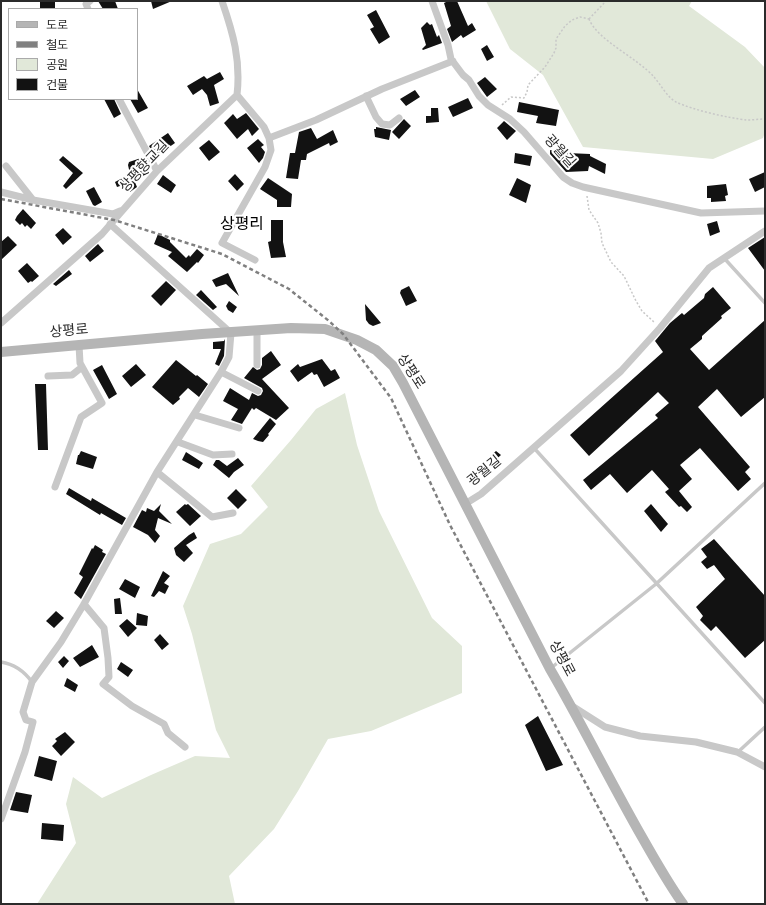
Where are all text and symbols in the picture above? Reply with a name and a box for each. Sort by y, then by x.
legend [8,8,138,100]
text: 도로 [46,17,68,34]
text: 철도 [46,37,68,54]
text: 공원 [46,57,68,74]
text: 건물 [46,77,68,94]
street label: 광월길 [540,132,578,172]
street label: 상평향교길 [117,138,173,196]
district label: 상평리 [220,215,264,235]
street label: 상평로 [49,322,89,342]
street label: 상평로 [392,351,428,393]
street label: 광월길 [465,453,505,491]
street label: 상평로 [545,638,577,680]

